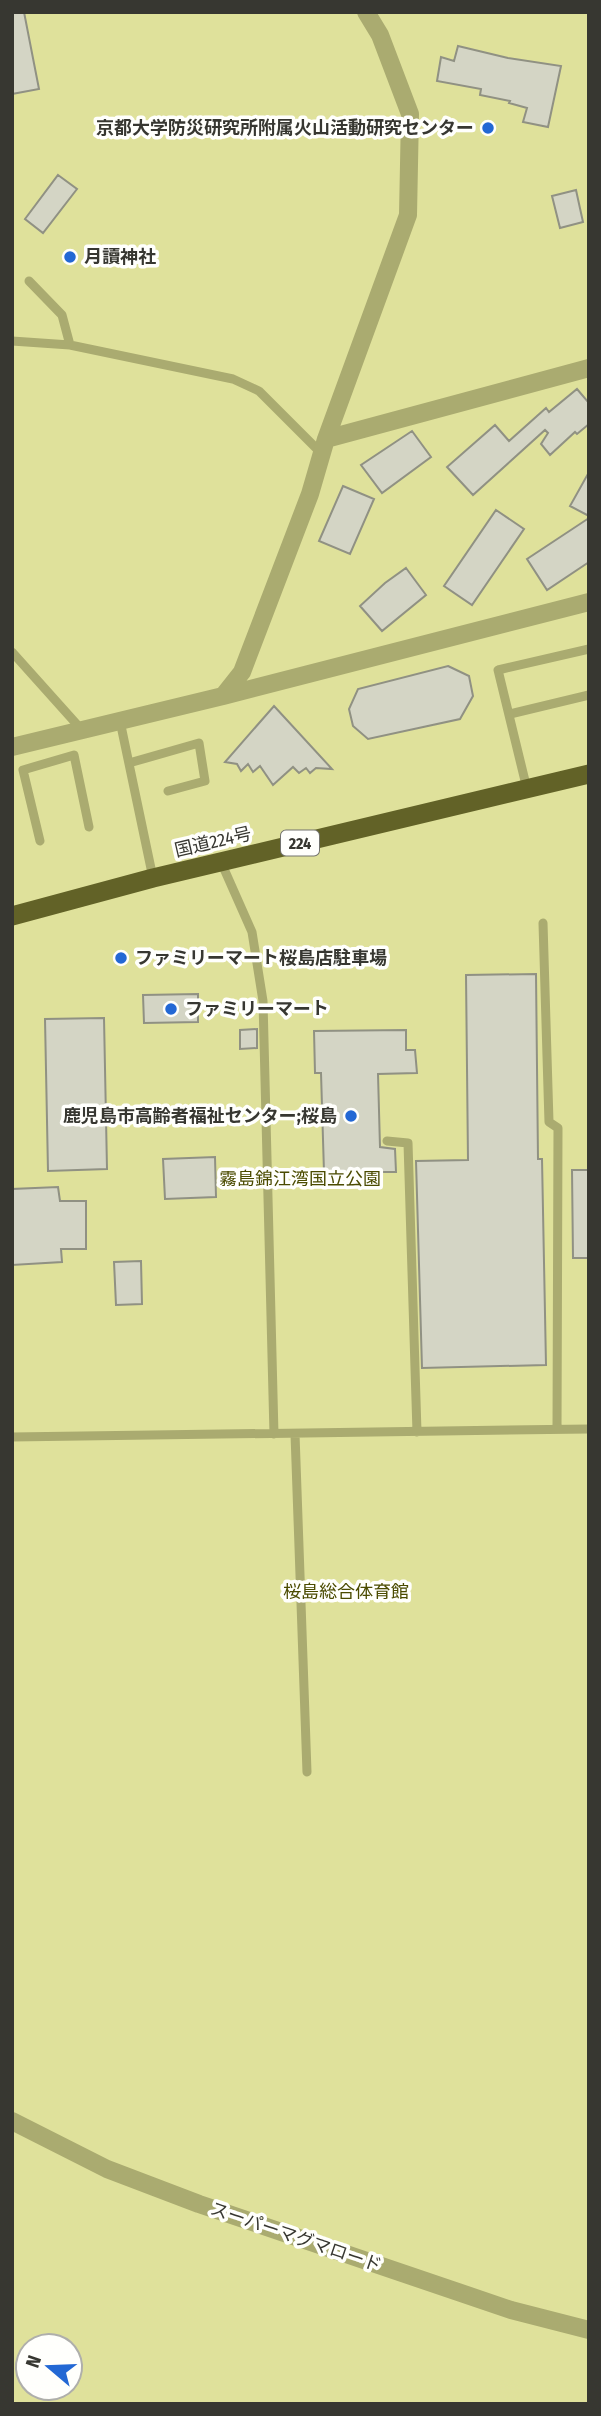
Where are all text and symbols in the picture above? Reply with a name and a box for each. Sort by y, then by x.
place label: 京都大学防災研究所附属火山活動研究センター [96,117,474,139]
marker: 京都大学防災研究所附属火山活動研究センター [480,120,496,136]
place label: 月讀神社 [84,246,156,268]
marker: 月讀神社 [62,249,78,265]
street label: 国道224号 [172,822,254,862]
road number: 224 [281,830,319,856]
place label: ファミリーマート桜島店駐車場 [135,947,387,969]
marker: ファミリーマート桜島店駐車場 [113,950,129,966]
place label: ファミリーマート [185,998,329,1020]
marker: ファミリーマート [163,1001,179,1017]
place label: 鹿児島市高齢者福祉センター;桜島 [63,1105,337,1127]
marker: 鹿児島市高齢者福祉センター;桜島 [343,1108,359,1124]
park label: 霧島錦江湾国立公園 [219,1168,381,1190]
park label: 桜島総合体育館 [283,1581,409,1603]
street label: スーパーマグマロード [207,2197,385,2277]
north arrow [14,2332,84,2402]
text: N [21,2352,46,2371]

